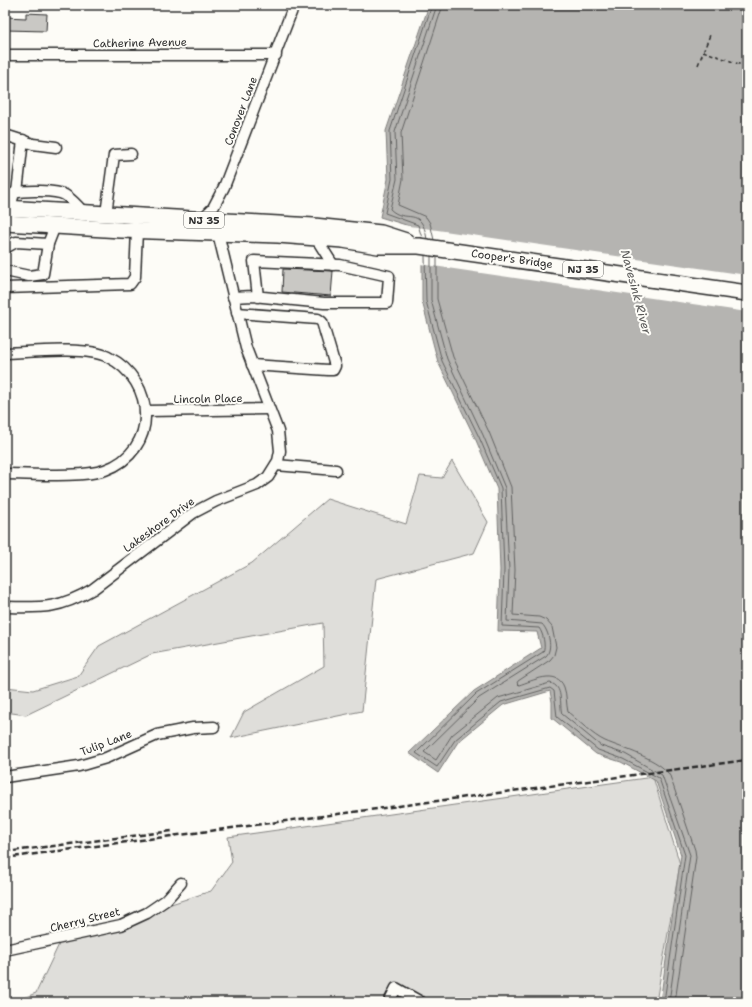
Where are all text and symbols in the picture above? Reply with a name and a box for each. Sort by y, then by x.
street label: Catherine Avenue [93,35,187,51]
street label: Conover Lane [221,74,261,148]
road number: NJ 35 [184,212,224,228]
street label: Cooper's Bridge [470,246,554,272]
water label: Navesink River [617,248,655,336]
road number: NJ 35 [563,261,603,277]
street label: Lincoln Place [173,391,243,407]
street label: Lakeshore Drive [120,494,198,556]
street label: Tulip Lane [78,726,134,760]
street label: Cherry Street [48,904,122,936]

